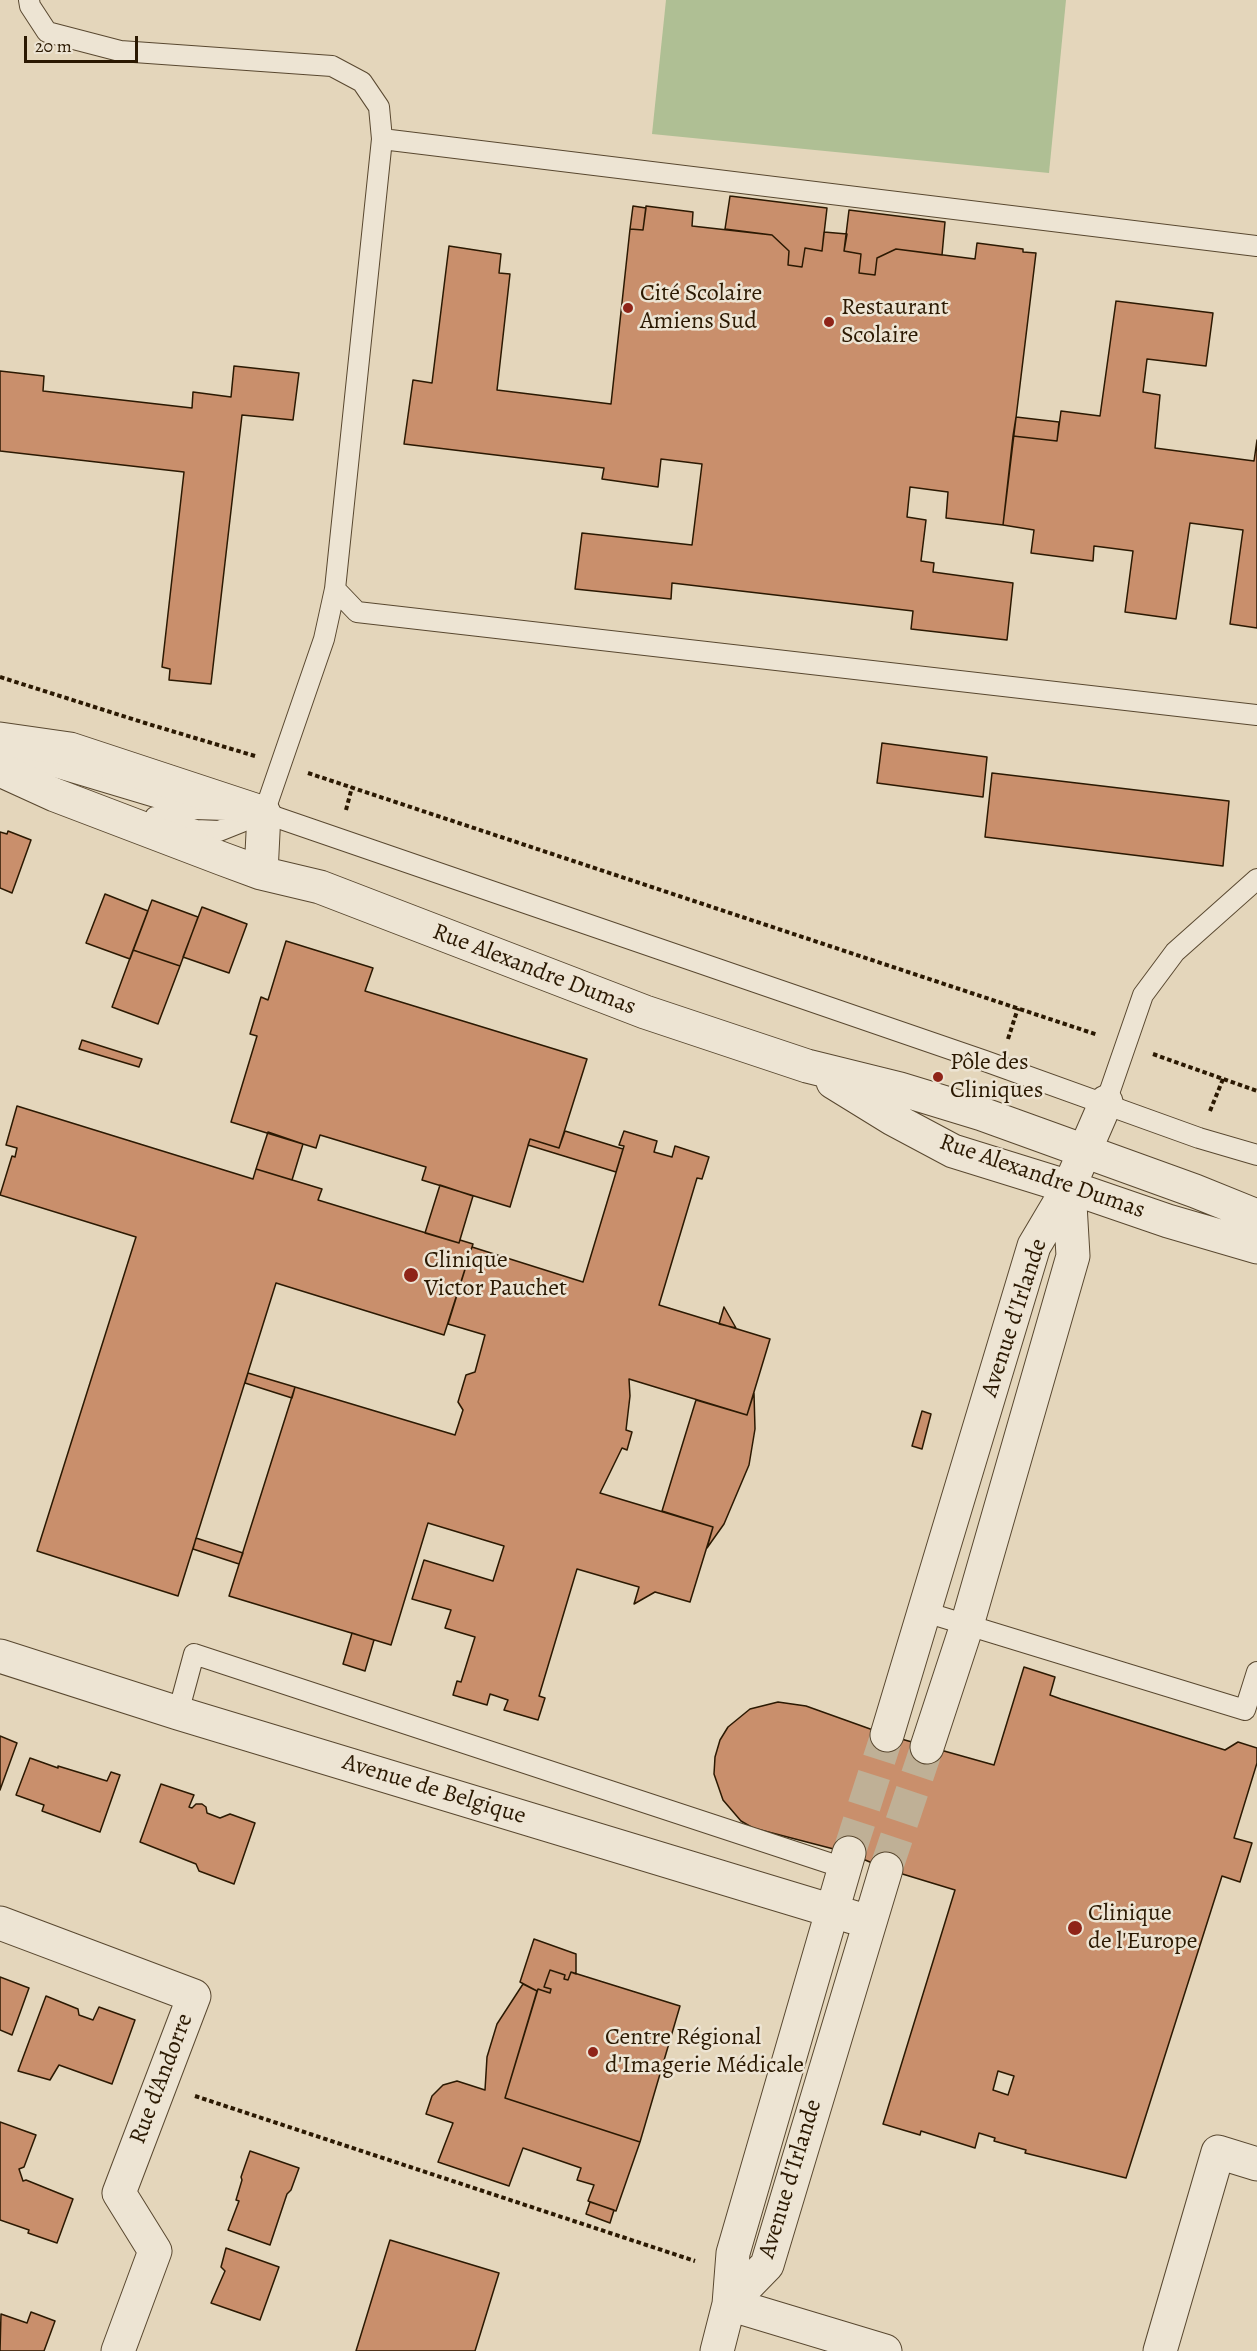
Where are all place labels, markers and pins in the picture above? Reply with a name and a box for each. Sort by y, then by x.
place label: Cité Scolaire Amiens Sud [640,280,762,336]
place label: Restaurant Scolaire [841,294,949,350]
marker: Cité Scolaire Amiens Sud [621,301,635,315]
marker: Restaurant Scolaire [822,315,836,329]
place label: Pôle des Cliniques [950,1049,1043,1105]
marker: Pôle des Cliniques [931,1070,945,1084]
place label: Clinique Victor Pauchet [424,1247,567,1303]
marker: Clinique Victor Pauchet [402,1266,420,1284]
place label: Clinique de l'Europe [1088,1900,1197,1956]
marker: Clinique de l'Europe [1066,1919,1084,1937]
place label: Centre Régional d'Imagerie Médicale [605,2024,804,2080]
marker: Centre Régional d'Imagerie Médicale [586,2045,600,2059]

